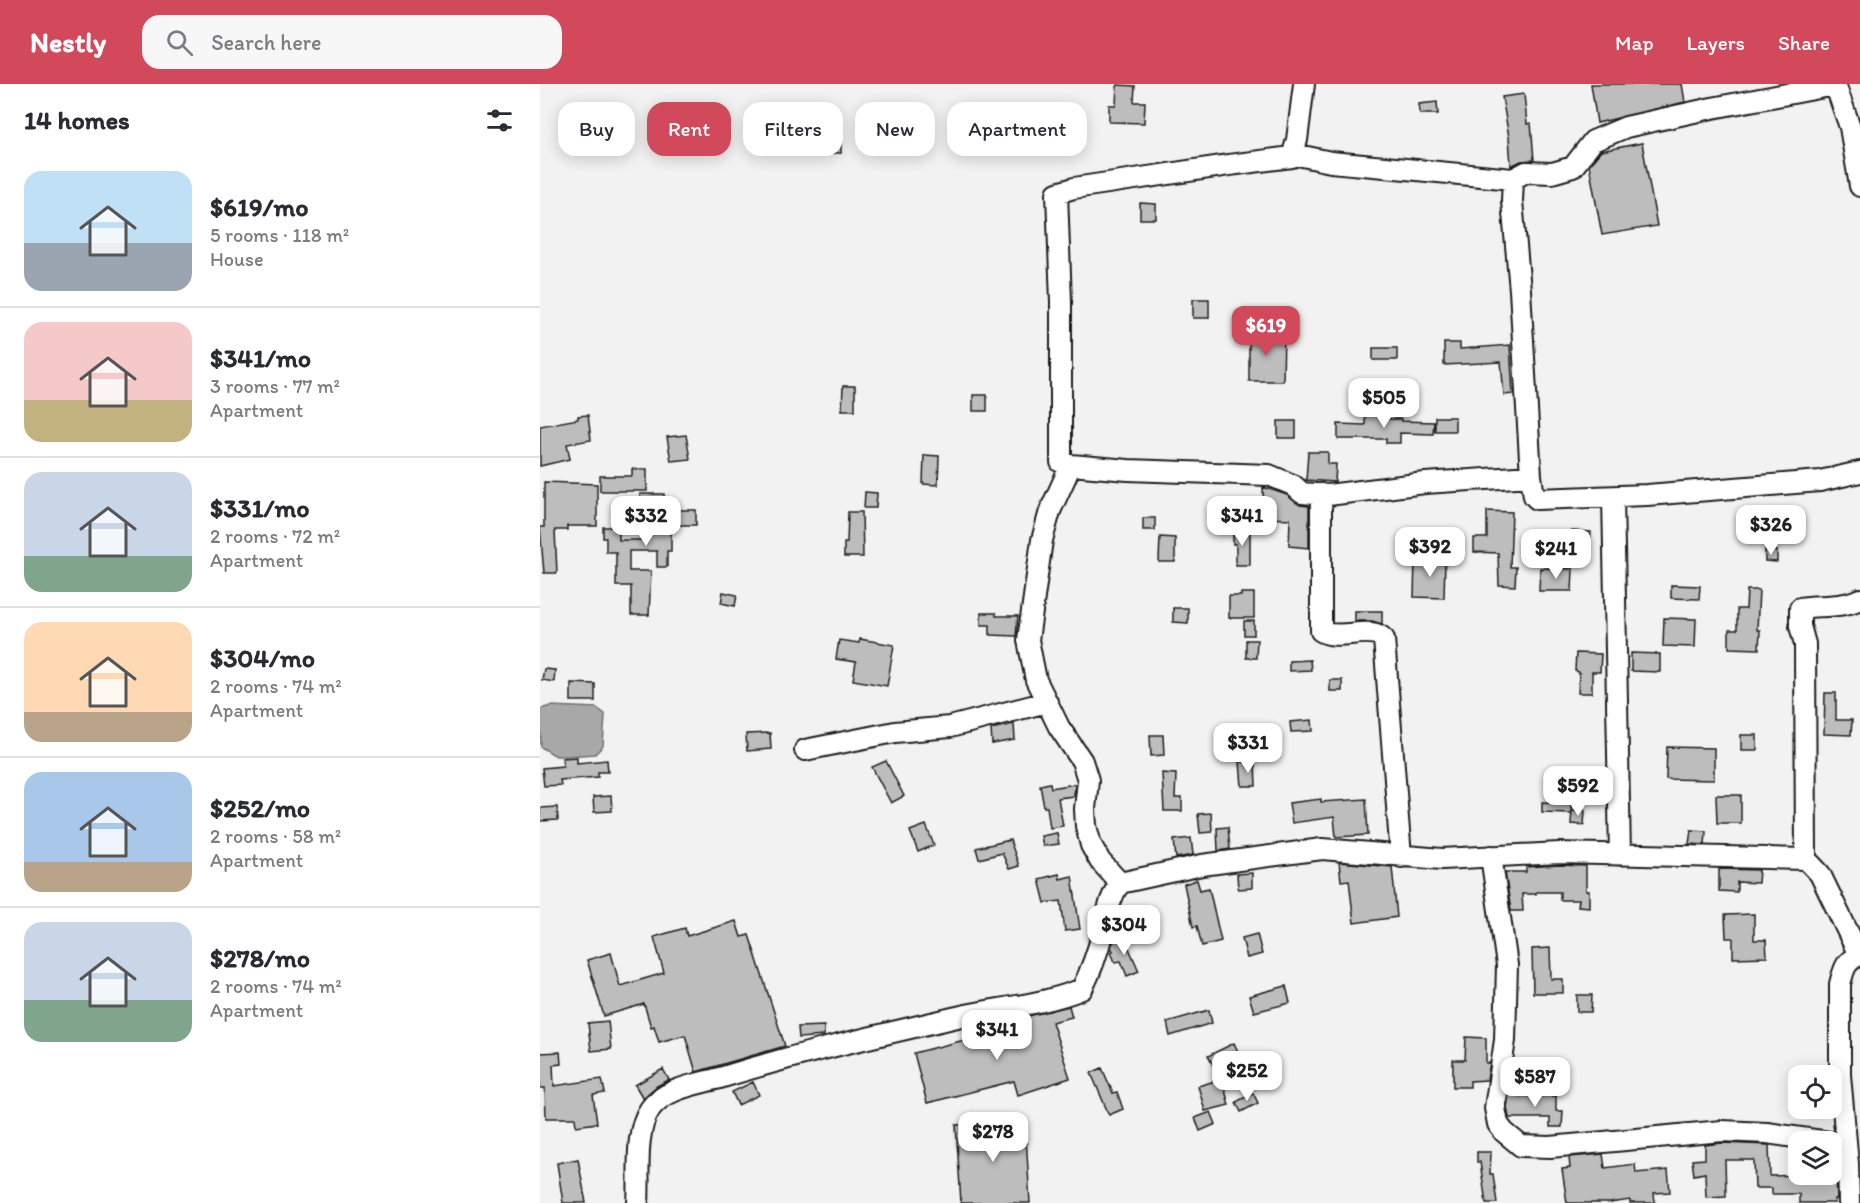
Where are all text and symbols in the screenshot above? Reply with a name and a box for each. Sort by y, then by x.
search box [142,15,562,69]
text: Nestly [30,25,106,59]
icon: search [163,26,196,59]
text: Search here [211,29,322,56]
text: Map [1615,30,1654,55]
text: Layers [1687,30,1745,55]
text: Share [1778,30,1830,55]
chip: Buy [558,102,635,156]
chip: Rent [647,102,731,156]
chip: Filters [743,102,843,156]
chip: New [855,102,935,156]
chip: Apartment [947,102,1087,156]
text: 14 homes [24,104,130,136]
icon: filters [483,104,516,137]
text: $619/mo [210,191,309,223]
icon: home [72,195,144,267]
text: 5 rooms · 118 m² [210,223,349,247]
text: House [210,247,264,271]
pin: $619 [1230,306,1302,357]
text: $619 [1246,313,1286,337]
text: $341/mo [210,342,311,374]
icon: home [72,346,144,418]
text: 3 rooms · 77 m² [210,374,340,398]
pin: $505 [1348,378,1420,429]
text: $505 [1362,385,1406,409]
text: Apartment [210,398,303,422]
text: $331/mo [210,492,310,524]
icon: home [72,496,144,568]
pin: $332 [610,496,682,547]
pin: $341 [1206,496,1278,547]
text: $332 [625,503,667,527]
text: $341 [1221,503,1263,527]
pin: $326 [1735,505,1807,556]
text: $326 [1750,512,1792,536]
text: 2 rooms · 72 m² [210,524,340,548]
pin: $392 [1394,527,1466,578]
pin: $241 [1520,529,1592,580]
text: $392 [1409,534,1451,558]
text: $241 [1535,536,1577,560]
text: Apartment [210,548,303,572]
text: $304/mo [210,642,315,674]
icon: home [72,646,144,718]
text: 2 rooms · 74 m² [210,674,342,698]
text: Apartment [210,698,303,722]
pin: $331 [1212,723,1284,774]
text: $331 [1227,730,1269,754]
pin: $592 [1542,766,1614,817]
text: $592 [1557,773,1599,797]
text: $252/mo [210,792,310,824]
icon: home [72,796,144,868]
text: 2 rooms · 58 m² [210,824,341,848]
text: Apartment [210,848,303,872]
pin: $304 [1088,905,1160,956]
text: $304 [1101,912,1147,936]
text: $278/mo [210,942,310,974]
icon: home [72,946,144,1018]
text: 2 rooms · 74 m² [210,974,342,998]
text: Apartment [210,998,303,1022]
pin: $341 [961,1010,1033,1061]
text: $341 [976,1017,1018,1041]
pin: $252 [1211,1051,1283,1102]
pin: $587 [1499,1057,1571,1108]
text: $252 [1226,1058,1268,1082]
text: $587 [1514,1064,1556,1088]
map controls [1788,1065,1842,1185]
button: locate [1788,1065,1842,1119]
pin: $278 [957,1112,1029,1163]
text: $278 [972,1119,1014,1143]
button: layers [1788,1131,1842,1185]

